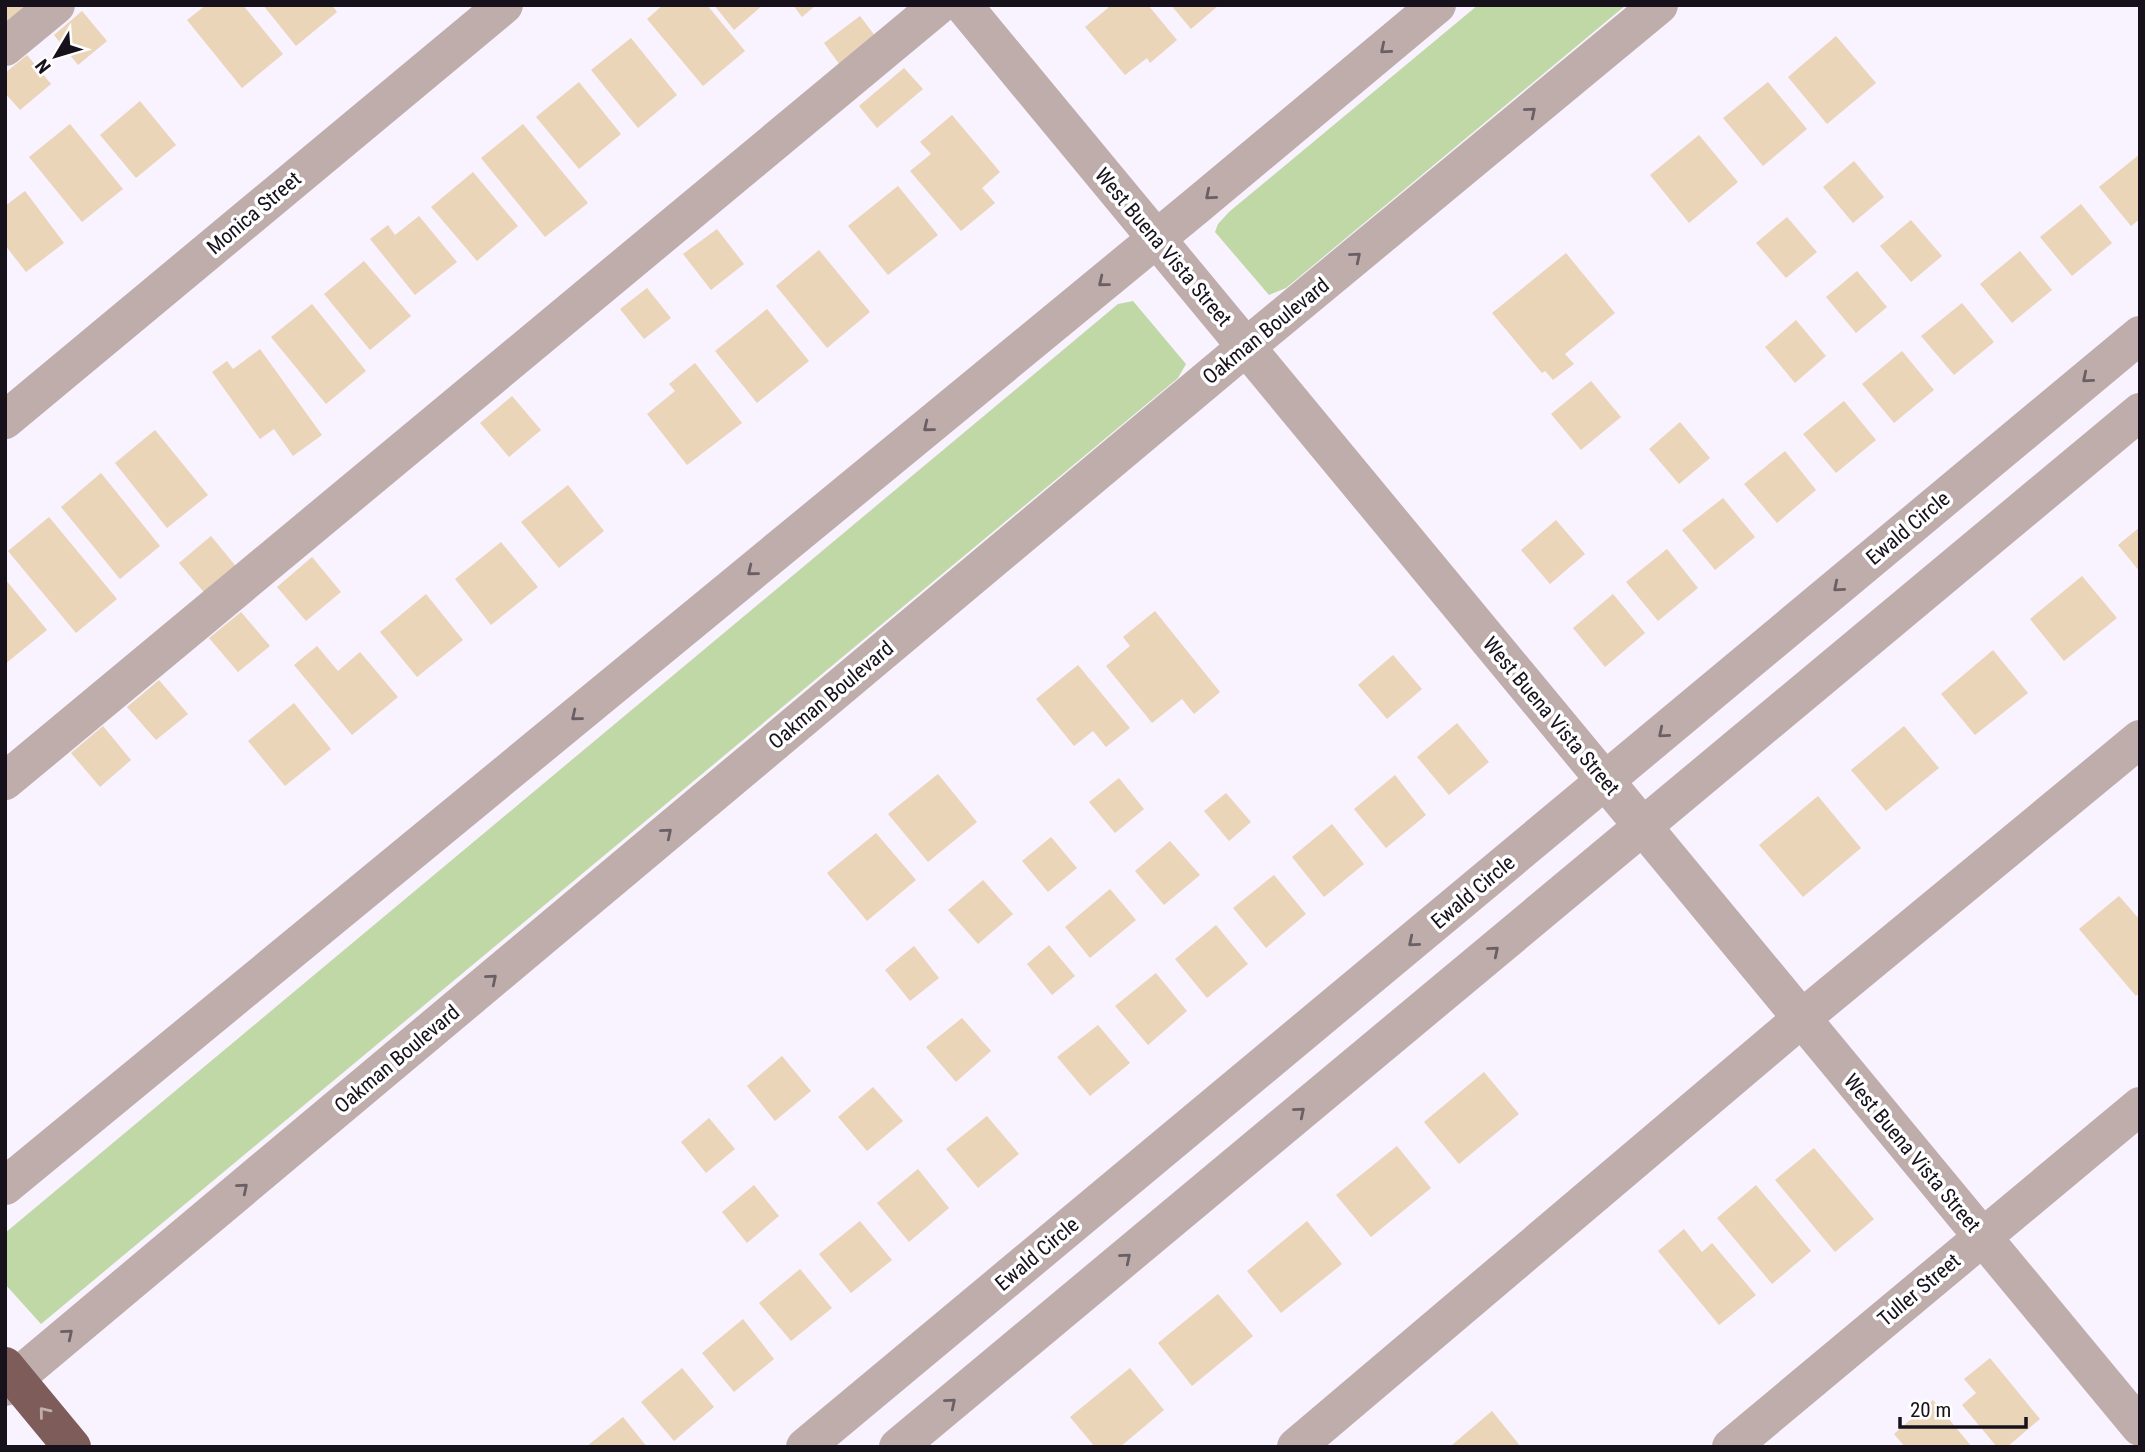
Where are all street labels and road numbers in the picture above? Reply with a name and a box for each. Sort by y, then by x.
street label: West Buena Vista Street [1090,163,1236,331]
street label: Monica Street [202,167,306,259]
street label: Oakman Boulevard [1198,273,1334,389]
street label: Ewald Circle [1861,486,1955,570]
street label: West Buena Vista Street [1478,632,1624,800]
street label: Oakman Boulevard [764,636,898,754]
street label: Ewald Circle [1426,850,1520,934]
street label: Oakman Boulevard [330,1000,464,1118]
street label: West Buena Vista Street [1839,1069,1985,1237]
street label: Ewald Circle [990,1212,1084,1296]
street label: Tuller Street [1873,1249,1965,1331]

